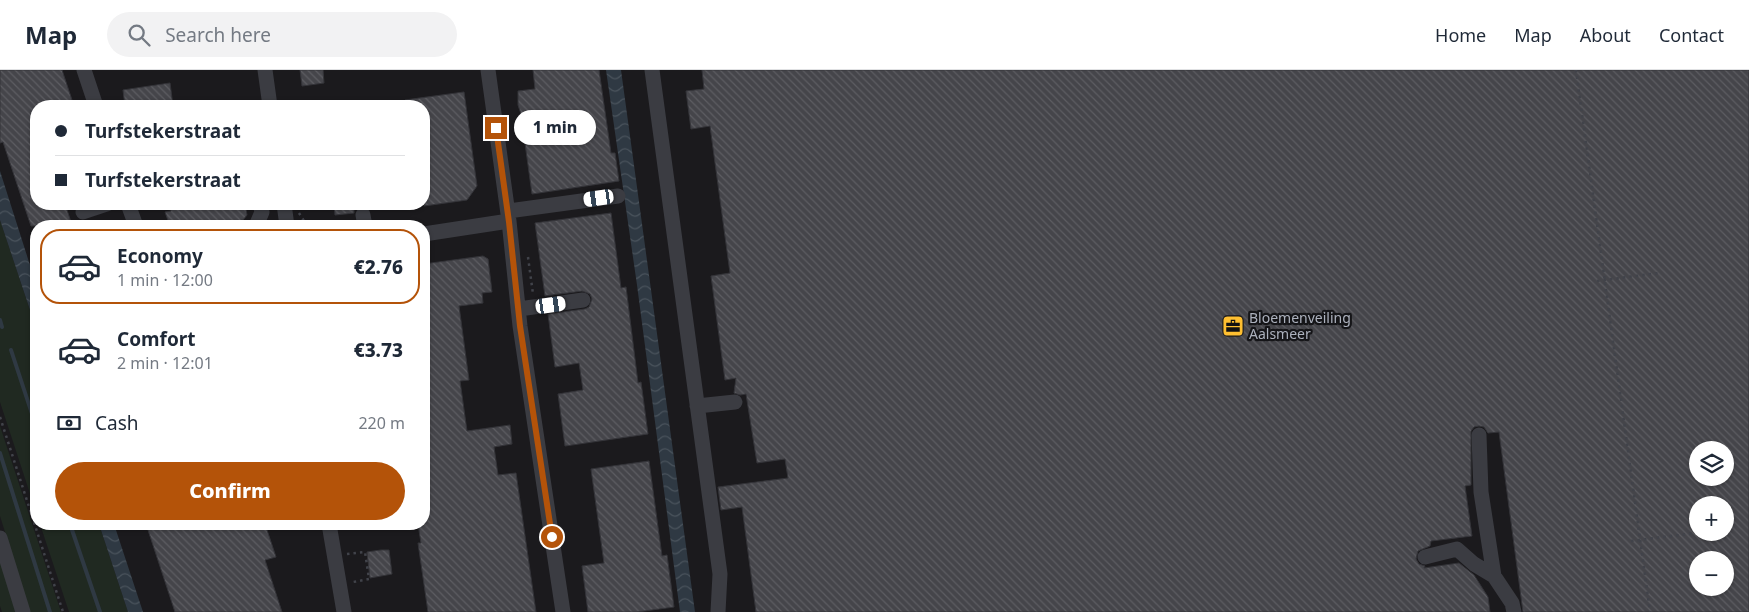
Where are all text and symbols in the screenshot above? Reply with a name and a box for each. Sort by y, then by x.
search box [107,12,457,57]
text: Map [25,18,77,51]
icon: search [125,21,153,49]
text: Search here [165,22,271,48]
text: Home [1435,23,1486,47]
text: Map [1514,23,1552,47]
text: About [1580,23,1631,47]
text: Contact [1659,23,1724,47]
callout: 1 min [514,110,596,146]
text: 1 min [533,116,577,138]
route end [485,117,507,139]
text: Turfstekerstraat [85,118,241,144]
text: Turfstekerstraat [85,167,241,193]
car [583,188,614,208]
text: Economy [117,243,203,269]
icon: car [57,244,102,289]
text: €2.76 [354,254,403,280]
text: 1 min · 12:00 [117,269,213,291]
car [535,295,566,315]
place label: Bloemenveiling Aalsmeer [1249,308,1351,343]
office icon: Bloemenveiling Aalsmeer [1221,314,1245,338]
text: Comfort [117,326,196,352]
icon: car [57,327,102,372]
text: €3.73 [354,337,403,363]
text: 2 min · 12:01 [117,352,213,374]
icon: cash [55,409,83,437]
text: Cash [95,410,139,436]
text: 220 m [358,412,405,434]
map controls [1689,441,1734,596]
button: layers [1689,441,1734,486]
button: Confirm [55,462,405,520]
button: + [1689,496,1734,541]
route start [541,526,563,548]
button: − [1689,551,1734,596]

